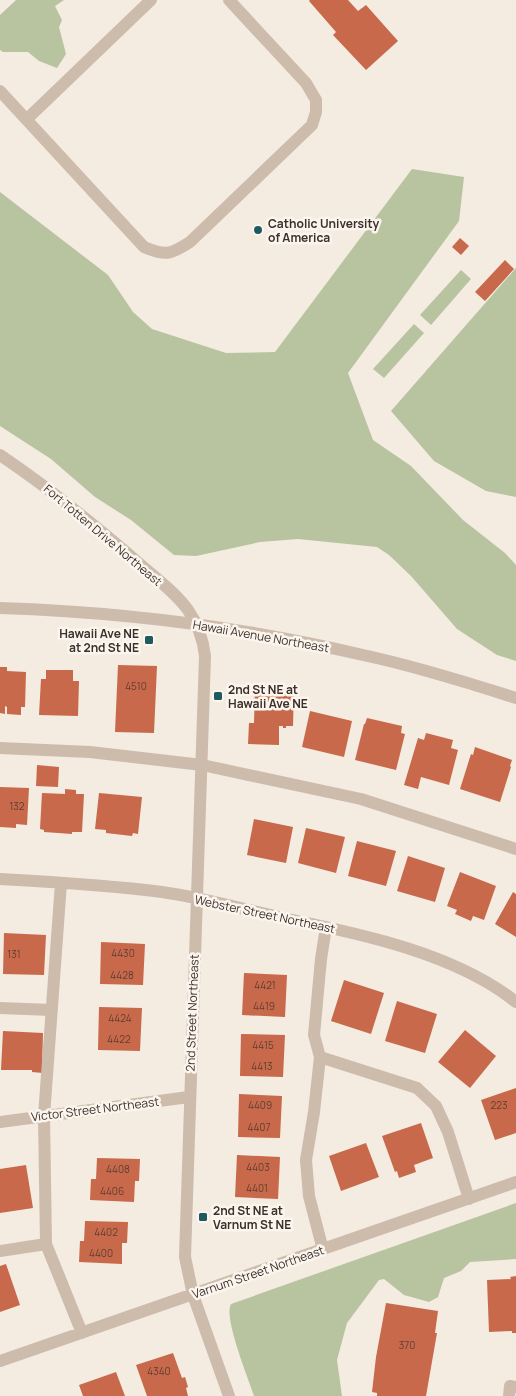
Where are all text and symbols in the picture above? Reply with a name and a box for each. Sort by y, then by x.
place label: Catholic University of America [268,215,379,246]
marker: Catholic University of America [252,224,264,236]
street label: Fort Totten Drive Northeast [40,480,166,590]
street label: Hawaii Avenue Northeast [192,616,331,656]
place label: Hawaii Ave NE at 2nd St NE [59,625,139,656]
marker: Hawaii Ave NE at 2nd St NE [143,634,155,646]
house number: 4510 [125,679,147,693]
place label: 2nd St NE at Hawaii Ave NE [228,681,308,712]
marker: 2nd St NE at Hawaii Ave NE [212,690,224,702]
house number: 132 [9,799,25,813]
street label: Webster Street Northeast [193,891,337,937]
house number: 4430 [111,946,135,960]
house number: 131 [7,947,21,961]
street label: 2nd Street Northeast [181,954,203,1072]
house number: 4428 [110,968,134,982]
house number: 4421 [254,978,276,992]
house number: 4419 [253,999,275,1013]
house number: 4424 [108,1011,132,1025]
house number: 4422 [107,1032,131,1046]
house number: 4415 [252,1038,274,1052]
house number: 4413 [251,1059,273,1073]
street label: Victor Street Northeast [30,1093,160,1125]
house number: 4409 [248,1098,272,1112]
house number: 223 [491,1098,507,1112]
house number: 4407 [247,1120,271,1134]
house number: 4403 [246,1160,270,1174]
house number: 4408 [106,1162,130,1176]
house number: 4401 [246,1181,268,1195]
house number: 4406 [100,1184,124,1198]
place label: 2nd St NE at Varnum St NE [213,1202,291,1233]
marker: 2nd St NE at Varnum St NE [197,1211,209,1223]
house number: 4402 [94,1225,118,1239]
street label: Varnum Street Northeast [190,1241,326,1303]
house number: 4400 [89,1246,113,1260]
house number: 370 [399,1338,415,1352]
house number: 4340 [147,1364,171,1378]

